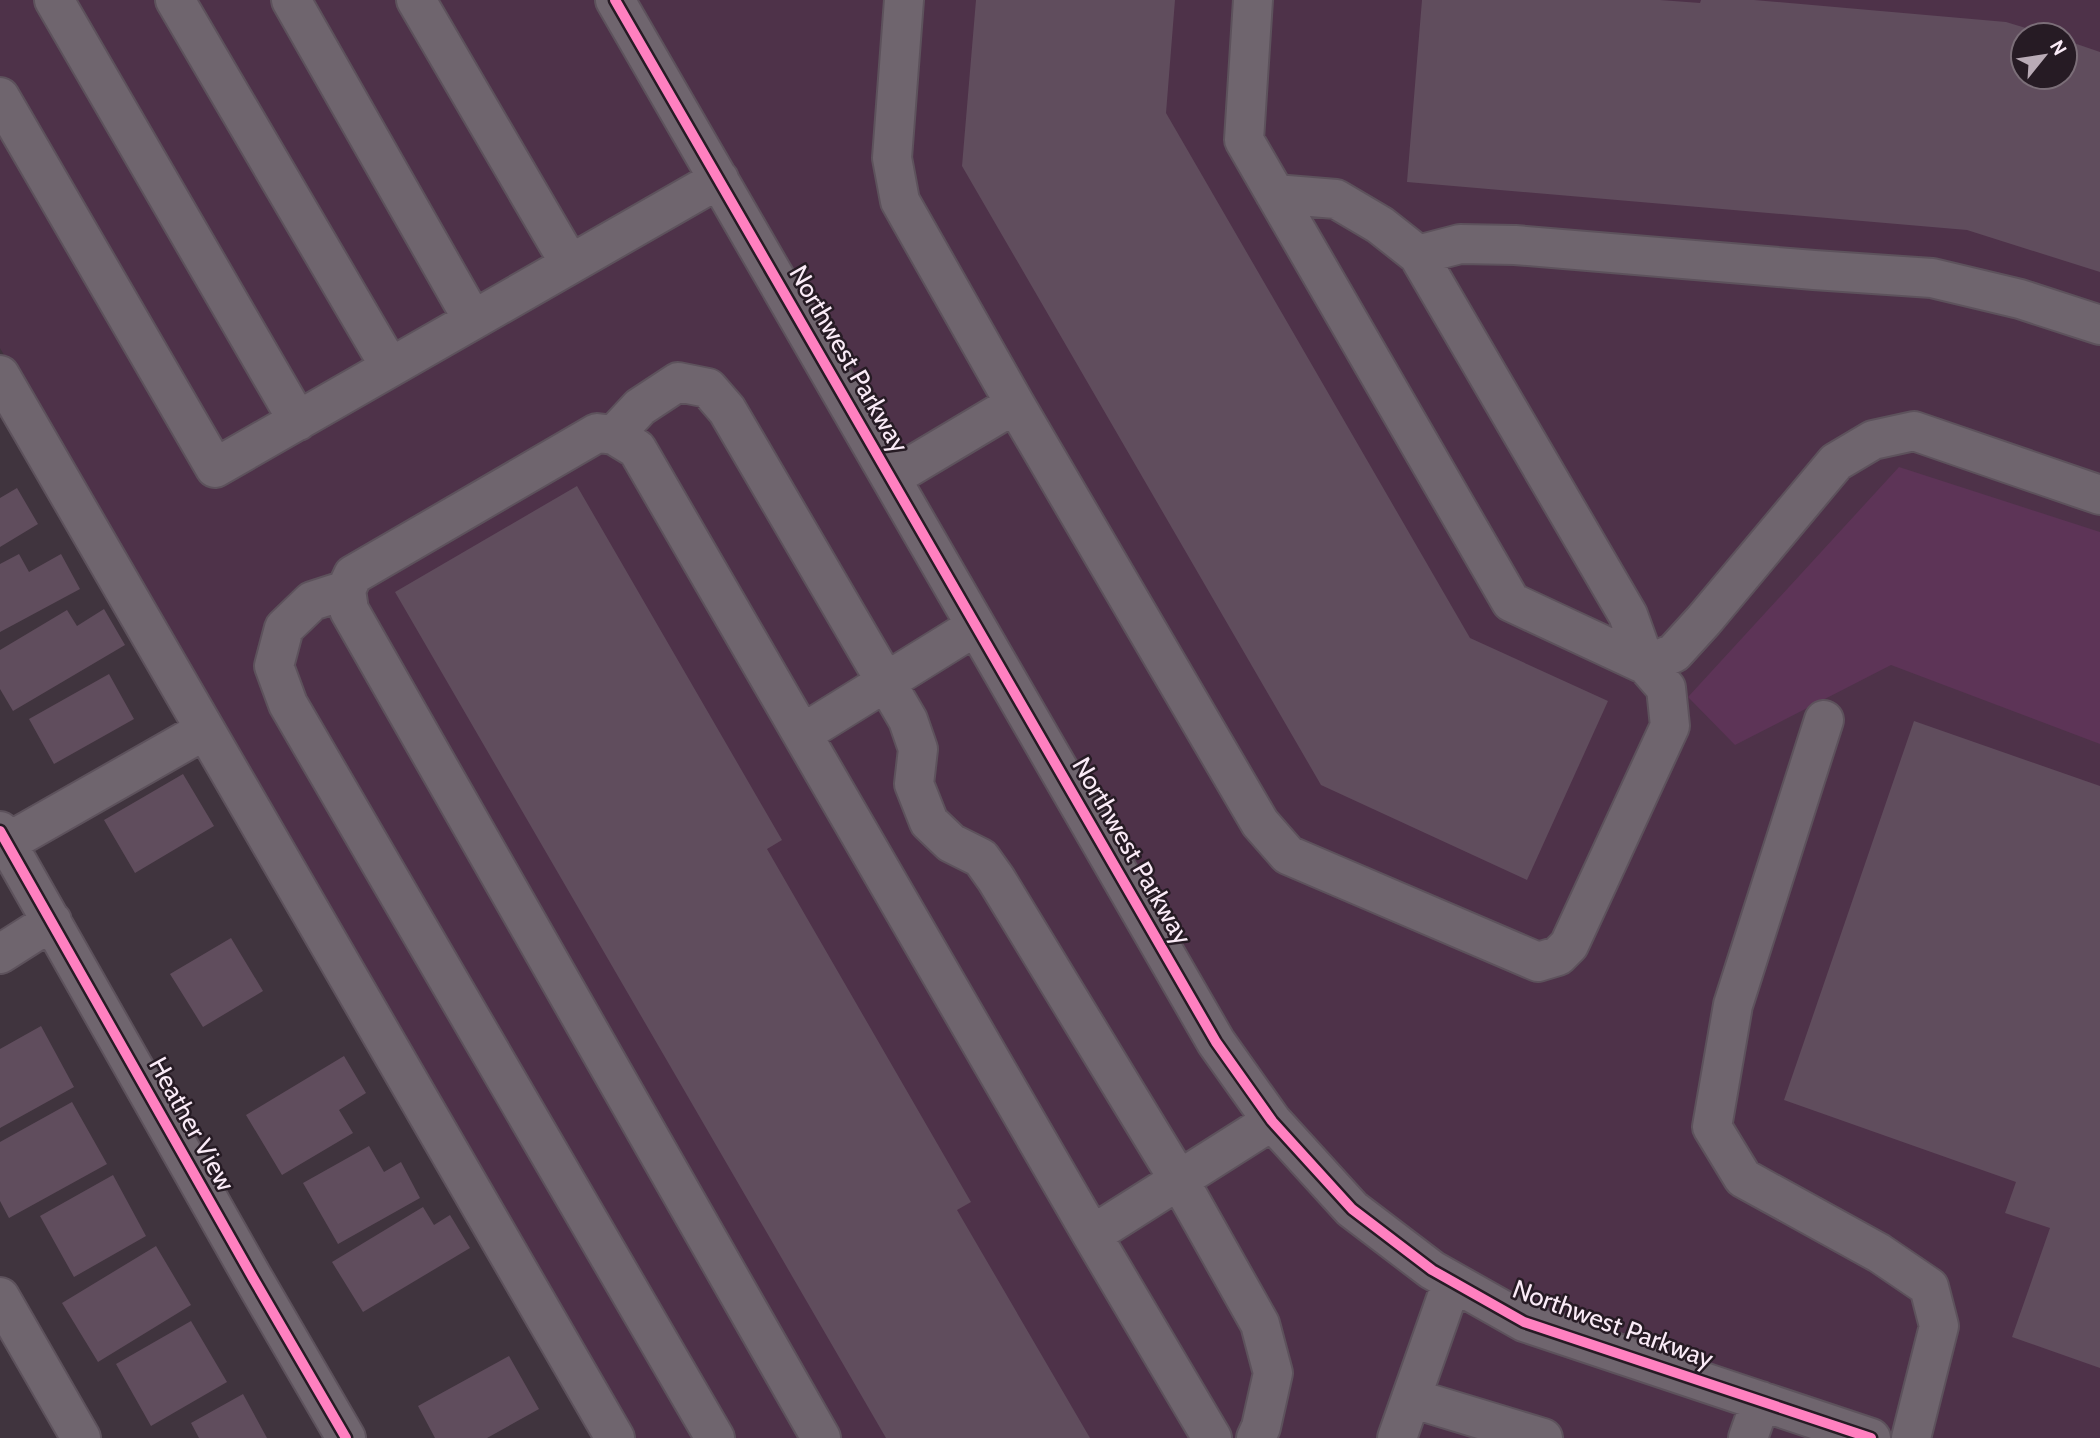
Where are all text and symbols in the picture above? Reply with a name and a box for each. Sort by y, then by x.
north arrow [2009,21,2079,91]
text: N [2045,36,2072,59]
street label: Northwest Parkway [782,260,916,458]
street label: Northwest Parkway [1065,752,1199,950]
street label: Heather View [142,1051,242,1197]
street label: Northwest Parkway [1508,1273,1718,1375]

